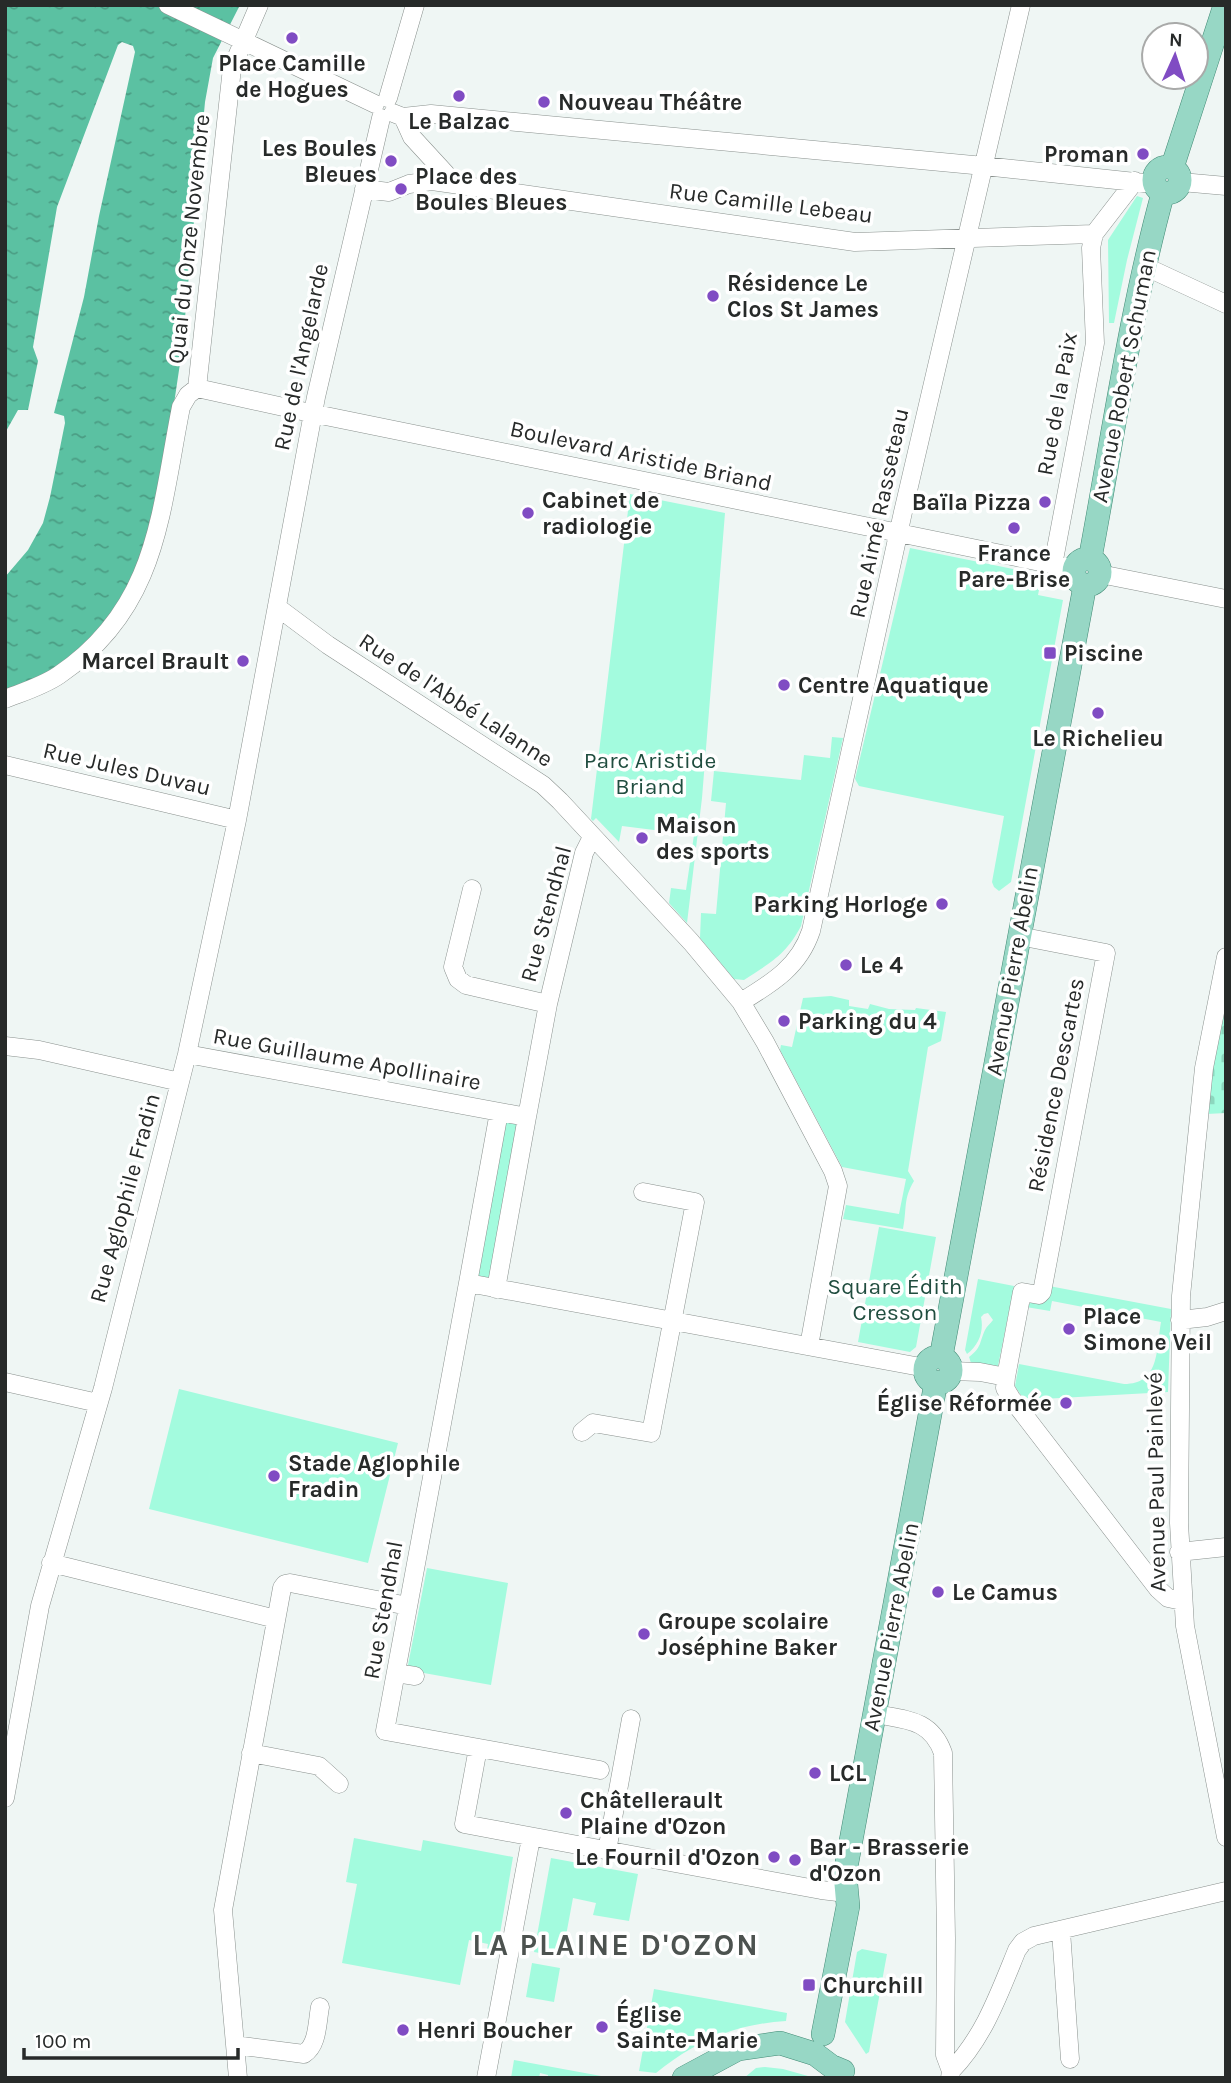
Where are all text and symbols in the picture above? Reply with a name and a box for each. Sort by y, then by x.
north arrow [1140,21,1210,91]
text: N [1168,29,1183,51]
marker: Place Camille de Hogues [284,30,300,46]
place label: Place Camille de Hogues [218,50,366,103]
marker: Le Balzac [451,88,467,104]
place label: Nouveau Théâtre [558,89,742,116]
marker: Nouveau Théâtre [536,94,552,110]
place label: Le Balzac [408,108,510,135]
street label: Quai du Onze Novembre [162,113,216,365]
place label: Les Boules Bleues [262,135,377,188]
place label: Proman [1044,141,1129,168]
marker: Proman [1135,146,1151,162]
marker: Les Boules Bleues [383,153,399,169]
place label: Place des Boules Bleues [415,163,567,216]
street label: Rue Camille Lebeau [668,177,874,229]
marker: Place des Boules Bleues [393,181,409,197]
street label: Avenue Robert Schuman [1086,247,1162,505]
street label: Rue de l'Angelarde [268,261,334,453]
place label: Résidence Le Clos St James [727,270,879,323]
marker: Résidence Le Clos St James [705,288,721,304]
street label: Rue de la Paix [1031,330,1083,478]
street label: Rue Aimé Rasseteau [844,406,914,620]
street label: Boulevard Aristide Briand [508,415,774,497]
place label: Cabinet de radiologie [542,487,659,540]
place label: Baïla Pizza [912,489,1031,516]
marker: Baïla Pizza [1037,494,1053,510]
marker: Cabinet de radiologie [520,505,536,521]
marker: France Pare-Brise [1006,520,1022,536]
place label: France Pare-Brise [958,540,1070,593]
street label: Rue de l'Abbé Lalanne [354,627,558,773]
place label: Piscine [1064,640,1143,667]
marker: Piscine [1042,645,1058,661]
place label: Marcel Brault [81,648,229,675]
marker: Marcel Brault [235,653,251,669]
place label: Centre Aquatique [798,672,989,699]
marker: Centre Aquatique [776,677,792,693]
marker: Le Richelieu [1090,705,1106,721]
place label: Le Richelieu [1032,725,1164,752]
street label: Rue Jules Duvau [40,737,214,801]
park label: Parc Aristide Briand [584,747,716,800]
place label: Maison des sports [656,812,770,865]
marker: Maison des sports [634,830,650,846]
street label: Rue Stendhal [515,843,577,985]
street label: Avenue Pierre Abelin [980,864,1044,1078]
place label: Parking Horloge [754,891,928,918]
marker: Parking Horloge [934,896,950,912]
place label: Le 4 [860,952,903,979]
marker: Le 4 [838,957,854,973]
street label: Résidence Descartes [1022,976,1090,1194]
place label: Parking du 4 [798,1008,937,1035]
marker: Parking du 4 [776,1013,792,1029]
street label: Rue Guillaume Apollinaire [211,1022,483,1096]
street label: Rue Aglophile Fradin [84,1090,166,1306]
park label: Square Édith Cresson [827,1273,963,1326]
place label: Place Simone Veil [1083,1303,1212,1356]
marker: Place Simone Veil [1061,1321,1077,1337]
street label: Avenue Paul Painlevé [1141,1372,1171,1592]
place label: Église Réformée [877,1387,1052,1417]
marker: Église Réformée [1058,1395,1074,1411]
place label: Stade Aglophile Fradin [288,1450,460,1503]
marker: Stade Aglophile Fradin [266,1468,282,1484]
street label: Avenue Pierre Abelin [857,1520,925,1734]
street label: Rue Stendhal [358,1539,408,1681]
place label: Le Camus [952,1579,1058,1606]
marker: Le Camus [930,1584,946,1600]
place label: Groupe scolaire Joséphine Baker [658,1608,837,1661]
marker: Groupe scolaire Joséphine Baker [636,1626,652,1642]
place label: LCL [829,1760,866,1787]
marker: LCL [807,1765,823,1781]
place label: Châtellerault Plaine d'Ozon [580,1787,726,1840]
marker: Châtellerault Plaine d'Ozon [558,1805,574,1821]
place label: Bar - Brasserie d'Ozon [809,1834,969,1887]
place label: Le Fournil d'Ozon [575,1844,760,1871]
marker: Le Fournil d'Ozon [766,1849,782,1865]
marker: Bar - Brasserie d'Ozon [787,1852,803,1868]
district label: LA PLAINE D'OZON [472,1927,760,1963]
place label: Churchill [823,1972,923,1999]
marker: Churchill [801,1977,817,1993]
place label: Église Sainte-Marie [616,1998,758,2054]
scale bar [24,2016,238,2060]
place label: Henri Boucher [417,2017,572,2044]
marker: Église Sainte-Marie [594,2019,610,2035]
marker: Henri Boucher [395,2022,411,2038]
text: 100 m [35,2029,92,2053]

